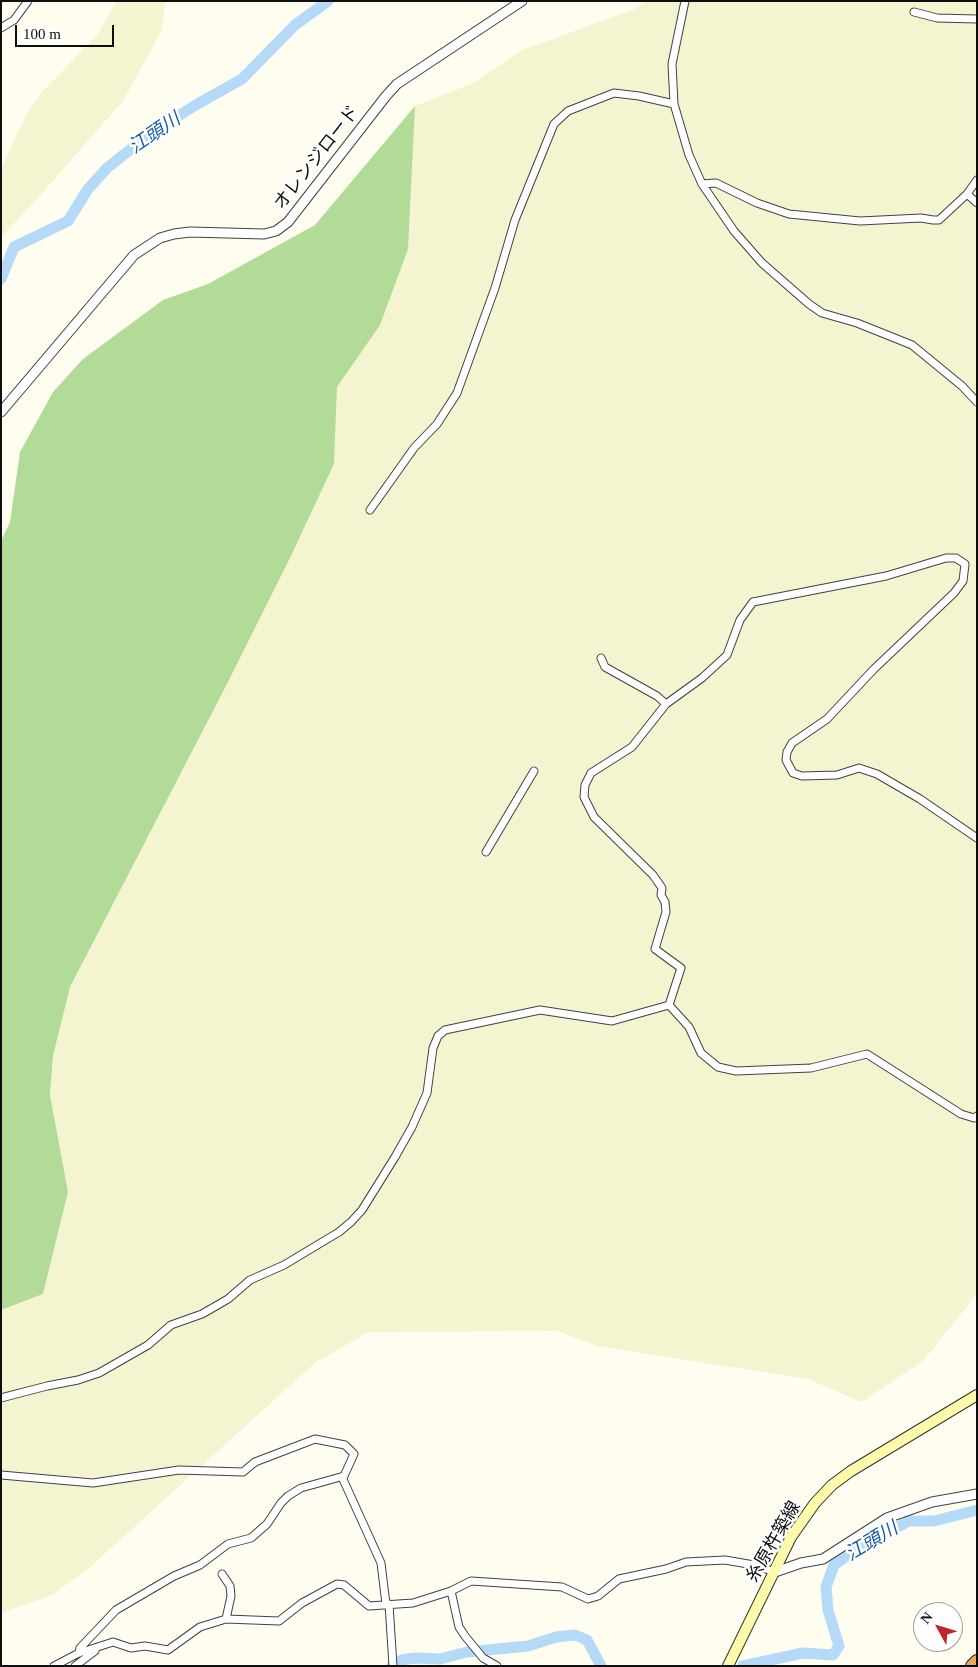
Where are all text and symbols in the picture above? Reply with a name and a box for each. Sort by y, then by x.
scale bar [18,15,116,47]
text: 100 m [23,26,61,42]
street label: オレンジロード [270,102,364,214]
water label: 江頭川 [125,109,185,159]
street label: 糸原杵築線 [742,1498,806,1586]
water label: 江頭川 [842,1518,902,1566]
north arrow [913,1602,963,1652]
text: N [918,1609,936,1627]

